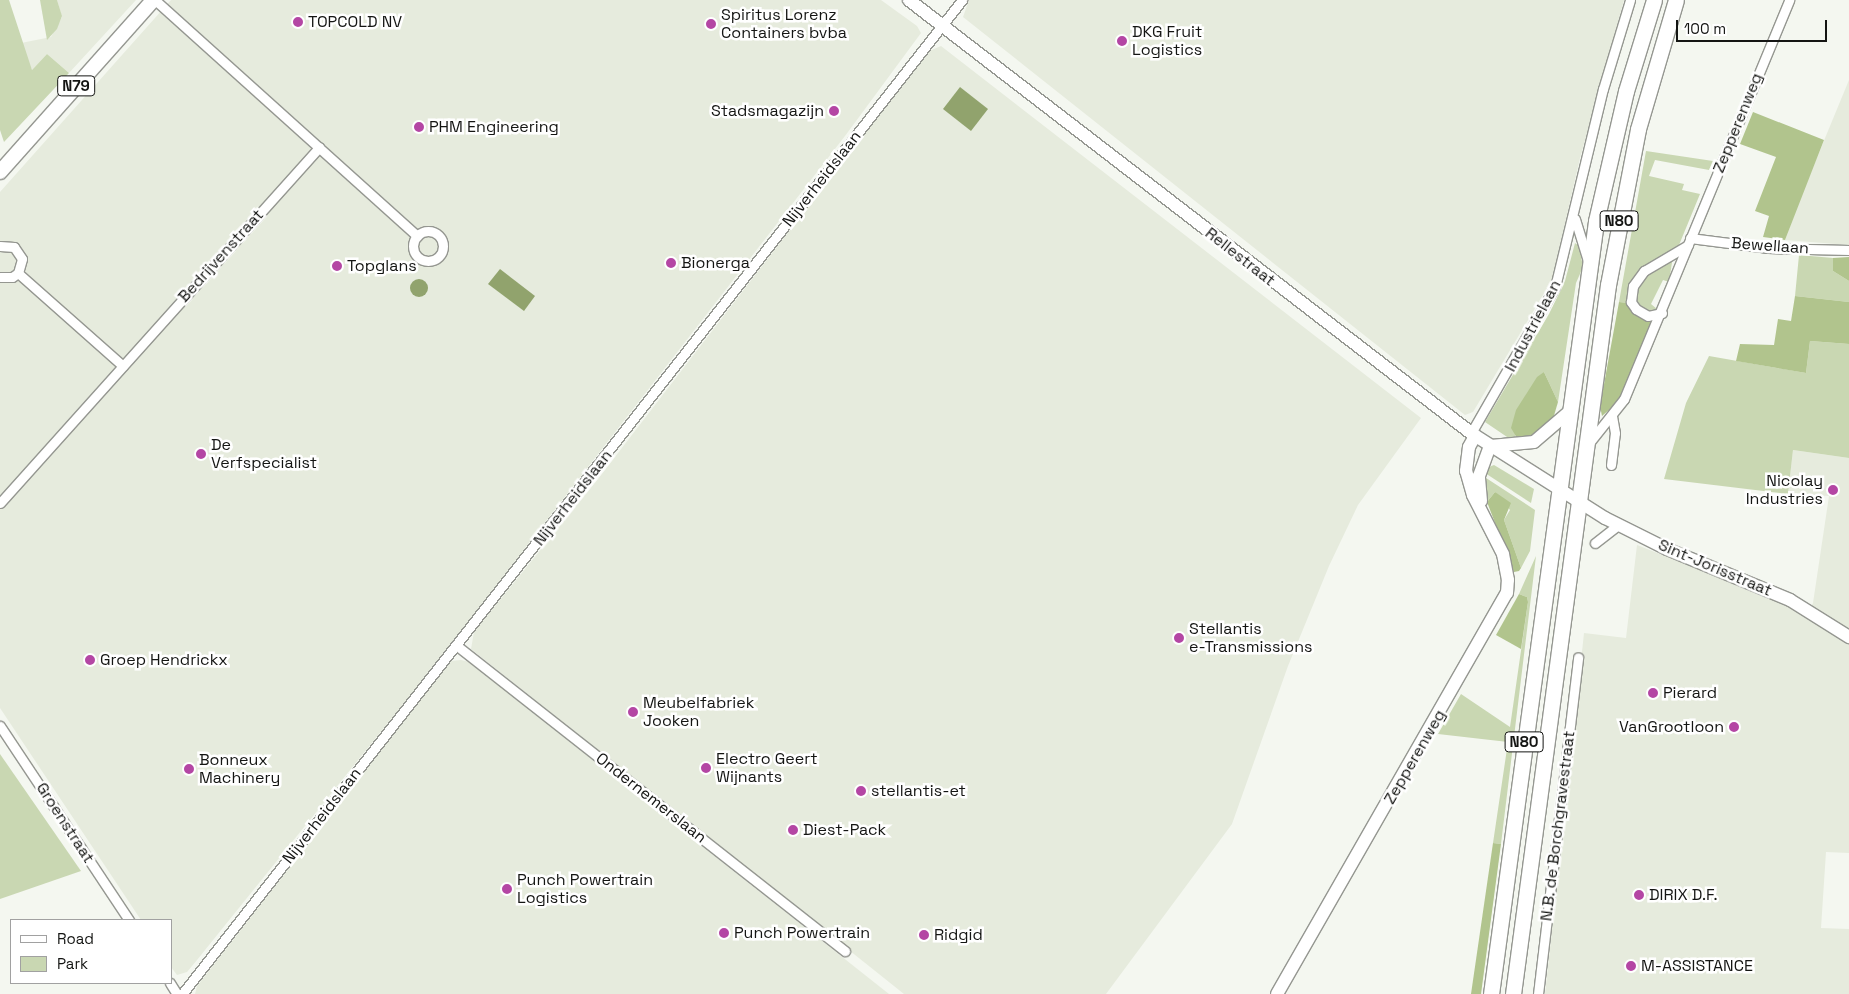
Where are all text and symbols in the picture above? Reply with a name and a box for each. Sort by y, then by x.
place label: Spiritus Lorenz Containers bvba [721,5,847,43]
scale bar [1679,10,1830,42]
place label: TOPCOLD NV [308,12,402,32]
marker: TOPCOLD NV [292,16,304,28]
marker: Spiritus Lorenz Containers bvba [705,18,717,30]
text: 100 m [1684,19,1726,38]
place label: DKG Fruit Logistics [1132,22,1202,60]
marker: DKG Fruit Logistics [1116,35,1128,47]
street label: Zepperenweg [1709,70,1767,176]
road number: N79 [56,74,96,98]
place label: Stadsmagazijn [711,101,824,121]
marker: Stadsmagazijn [828,105,840,117]
place label: PHM Engineering [429,117,559,137]
marker: PHM Engineering [413,121,425,133]
street label: Nijverheidslaan [779,127,865,231]
street label: Bedrijvenstraat [174,206,268,306]
road number: N80 [1599,208,1639,234]
street label: Rellestraat [1201,224,1279,290]
street label: Bewellaan [1730,234,1810,258]
place label: Bionerga [681,253,750,273]
place label: Topglans [347,256,417,276]
marker: Bionerga [665,257,677,269]
marker: Topglans [331,260,343,272]
street label: Industrielaan [1501,277,1565,375]
place label: De Verfspecialist [211,435,317,473]
street label: Nijverheidslaan [530,446,616,550]
marker: De Verfspecialist [195,448,207,460]
place label: Nicolay Industries [1746,471,1823,509]
marker: Nicolay Industries [1827,484,1839,496]
street label: Sint-Jorisstraat [1655,535,1775,601]
place label: Stellantis e-Transmissions [1189,619,1312,657]
marker: Stellantis e-Transmissions [1173,632,1185,644]
place label: Groep Hendrickx [100,650,228,670]
marker: Groep Hendrickx [84,654,96,666]
place label: Pierard [1663,683,1717,703]
marker: Pierard [1647,687,1659,699]
place label: Meubelfabriek Jooken [643,693,754,731]
marker: Meubelfabriek Jooken [627,706,639,718]
street label: Zepperenweg [1380,706,1450,808]
place label: VanGrootloon [1619,717,1724,737]
marker: VanGrootloon [1728,721,1740,733]
road number: N80 [1504,730,1544,754]
street label: N.B. de Borchgravestraat [1537,730,1579,922]
street label: Ondernemerslaan [592,749,710,847]
place label: Electro Geert Wijnants [716,749,818,787]
place label: Bonneux Machinery [199,750,280,788]
marker: Electro Geert Wijnants [700,762,712,774]
marker: Bonneux Machinery [183,763,195,775]
street label: Nijverheidslaan [279,764,365,868]
street label: Groenstraat [32,779,98,867]
place label: stellantis-et [871,781,966,801]
marker: stellantis-et [855,785,867,797]
place label: Diest-Pack [803,820,886,840]
marker: Diest-Pack [787,824,799,836]
place label: Punch Powertrain Logistics [517,870,653,908]
marker: Punch Powertrain Logistics [501,883,513,895]
place label: DIRIX D.F. [1649,885,1718,905]
marker: DIRIX D.F. [1633,889,1645,901]
legend [10,919,172,984]
place label: Punch Powertrain [734,923,870,943]
place label: Ridgid [934,925,983,945]
marker: Punch Powertrain [718,927,730,939]
text: Road [57,929,94,948]
marker: Ridgid [918,929,930,941]
text: Park [57,954,88,973]
place label: M-ASSISTANCE [1641,956,1753,976]
marker: M-ASSISTANCE [1625,960,1637,972]

